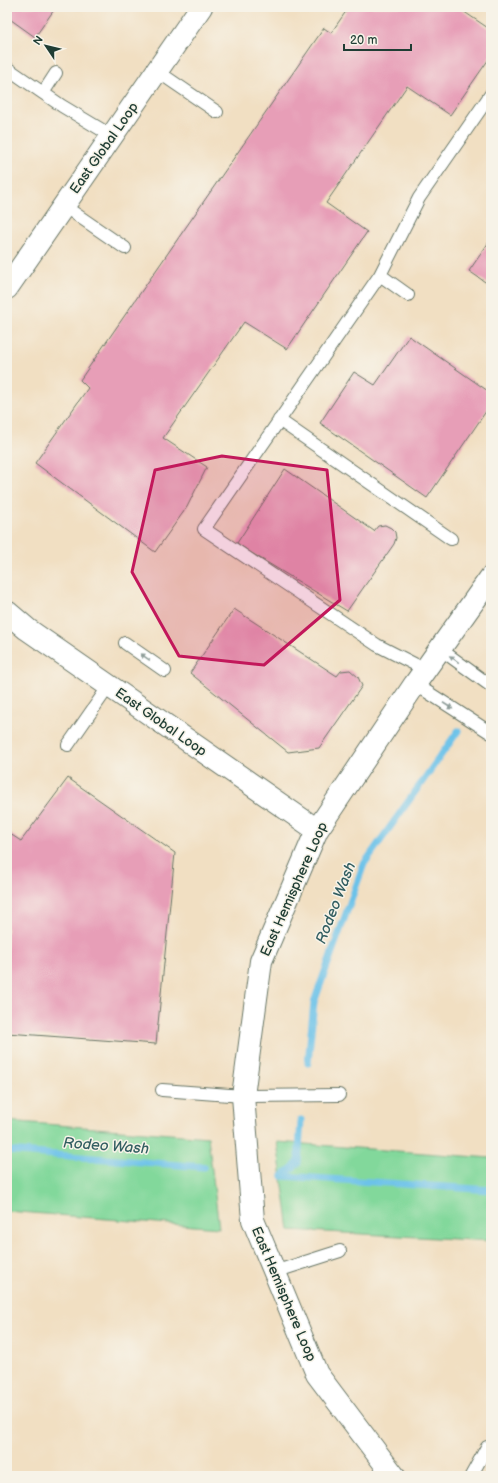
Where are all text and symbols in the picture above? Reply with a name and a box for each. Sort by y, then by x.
north arrow [26,26,66,66]
scale bar [344,26,411,52]
text: N [31,33,46,48]
text: 20 m [350,33,377,48]
street label: East Global Loop [66,99,142,197]
one-way arrow [140,653,150,661]
one-way arrow [449,656,459,664]
street label: East Global Loop [112,684,210,760]
one-way arrow [442,702,454,709]
street label: East Hemisphere Loop [257,819,331,959]
water label: Rodeo Wash [312,859,360,947]
water label: Rodeo Wash [62,1134,150,1158]
street label: East Hemisphere Loop [248,1224,320,1364]

